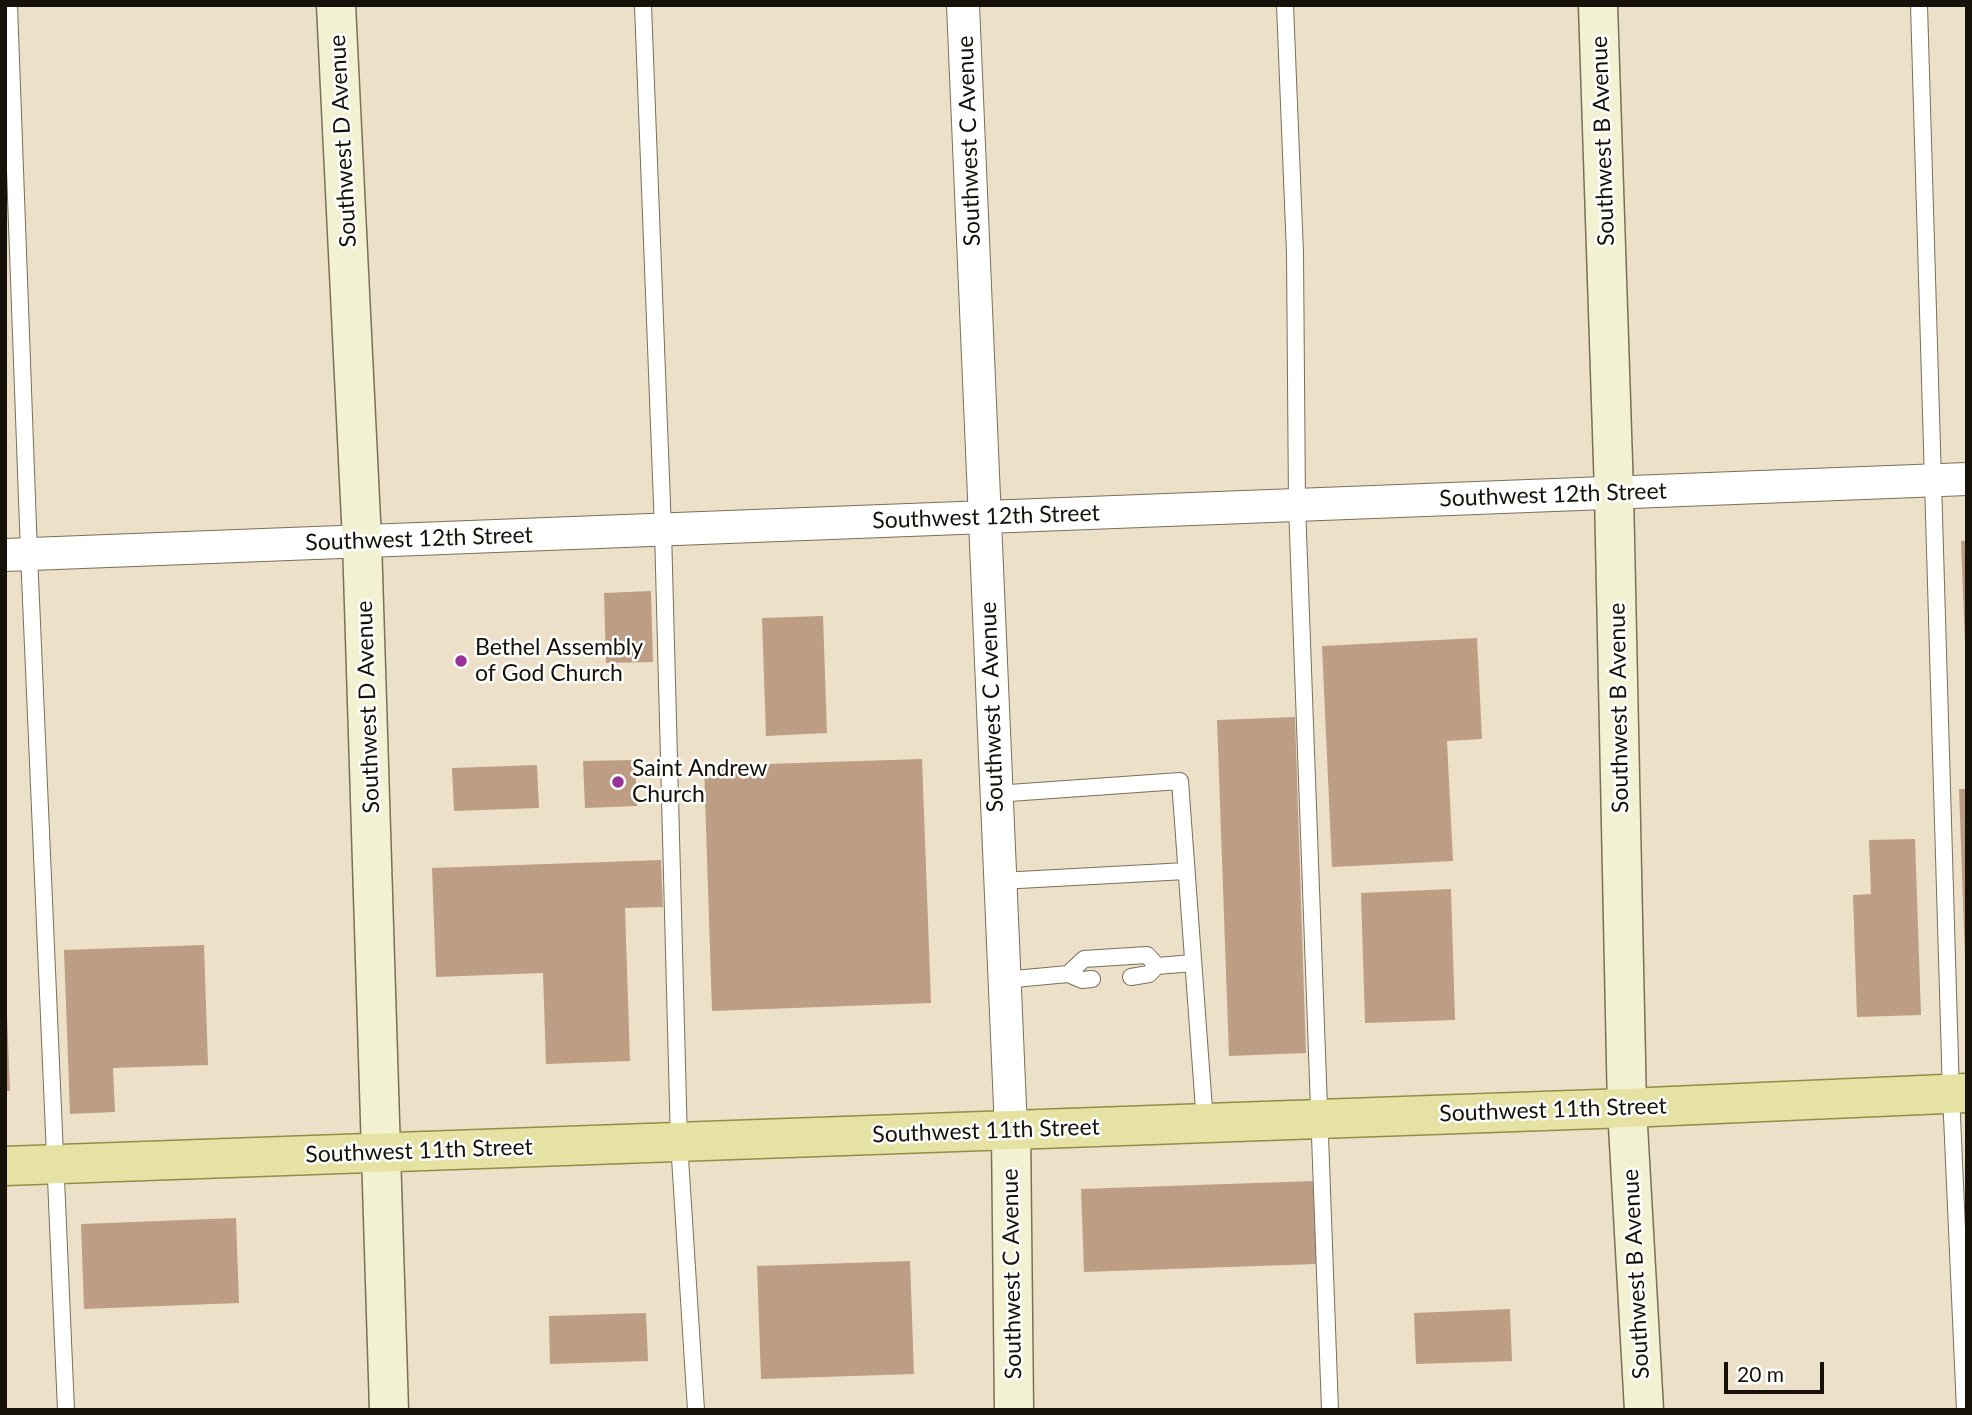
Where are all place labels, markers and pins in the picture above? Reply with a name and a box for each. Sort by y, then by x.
place label: Bethel Assembly of God Church [475,634,643,688]
marker: Bethel Assembly of God Church [453,653,469,669]
place label: Saint Andrew Church [632,755,767,809]
marker: Saint Andrew Church [610,774,626,790]

